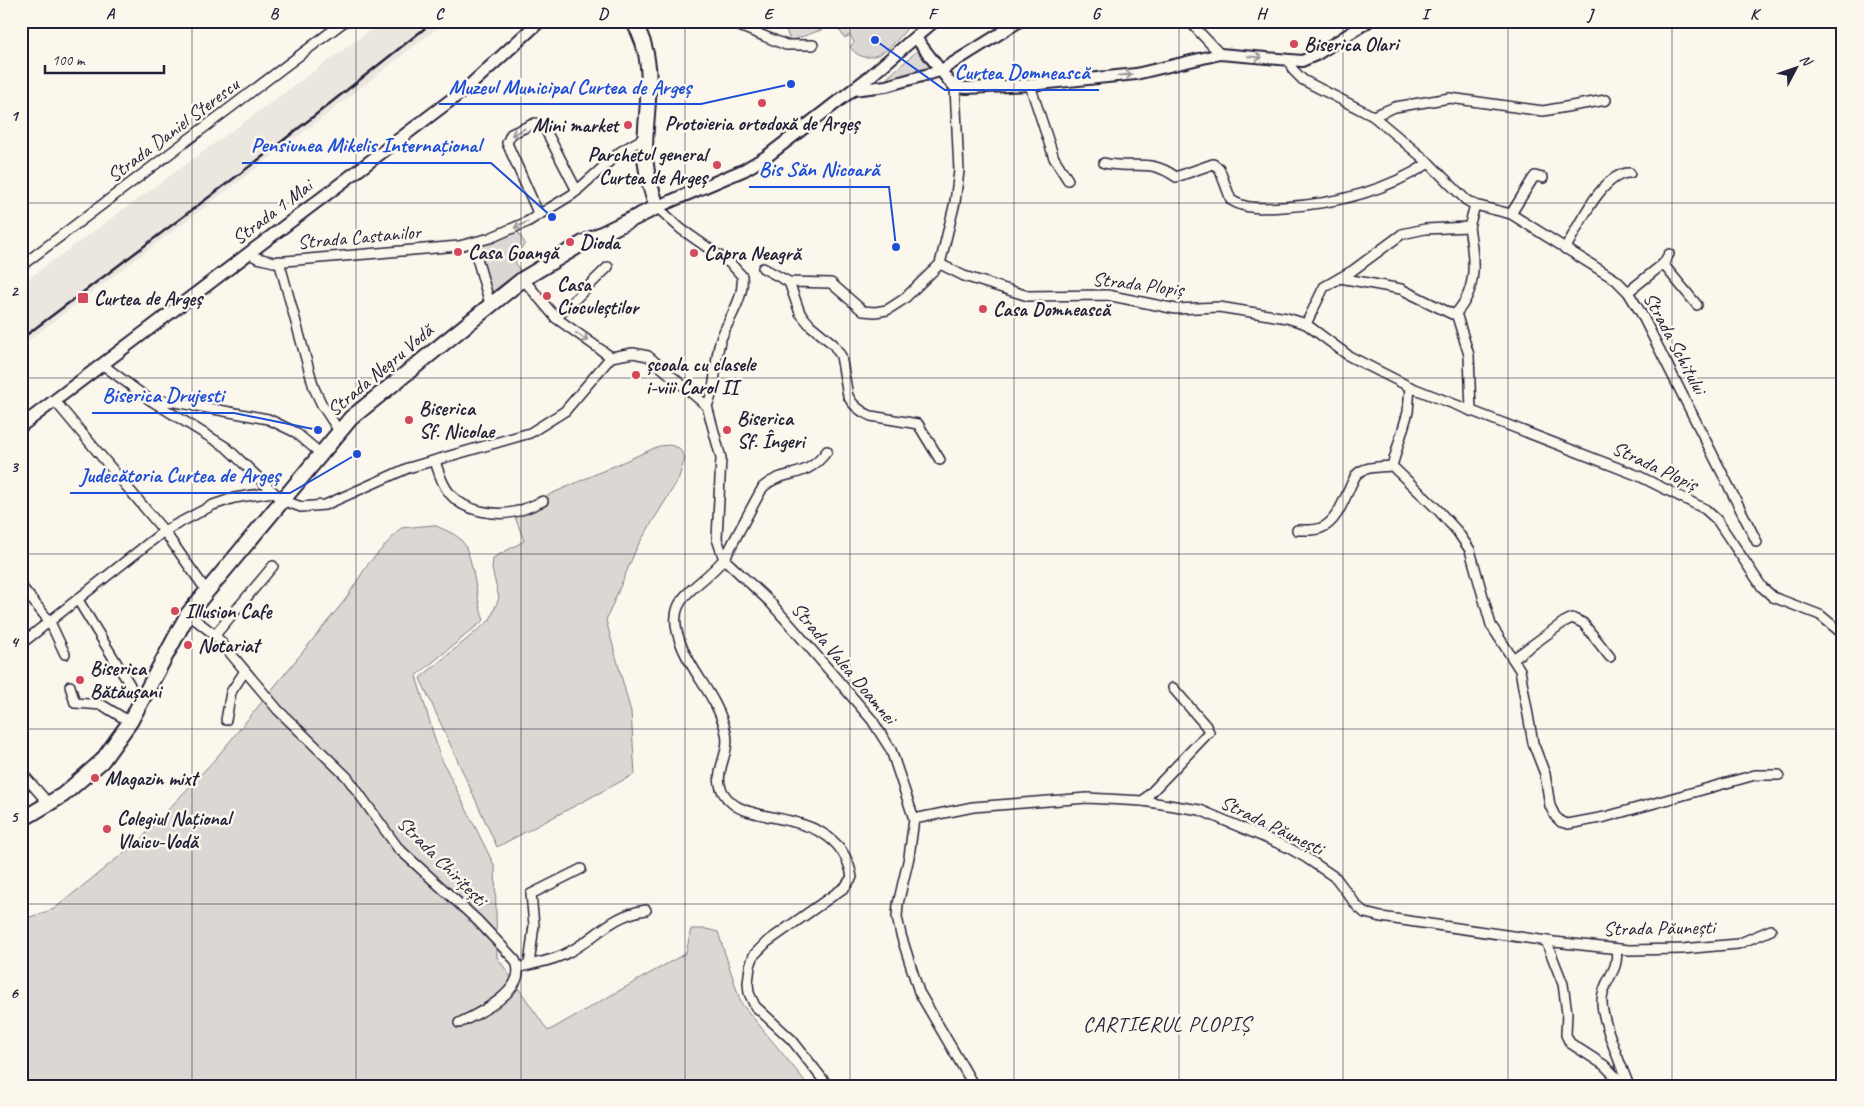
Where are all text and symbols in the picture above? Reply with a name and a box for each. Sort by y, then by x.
text: A [106,4,116,24]
text: B [270,4,280,24]
text: C [435,4,445,24]
text: D [598,4,609,24]
text: E [764,4,775,24]
text: F [928,4,939,24]
text: G [1092,4,1102,24]
text: H [1256,4,1268,24]
text: I [1422,4,1432,24]
text: J [1586,4,1595,24]
text: K [1750,4,1762,24]
place label: Biserica Olari [1304,32,1401,57]
marker: Biserica Olari [1288,38,1300,50]
scale bar [45,42,164,74]
north arrow [1772,42,1822,92]
text: 100 m [52,51,86,70]
text: N [1796,51,1816,70]
one-way arrow [1246,52,1262,62]
callout: Curtea Domnească [945,54,1099,90]
text: Curtea Domnească [954,59,1091,85]
callout: Muzeul Municipal Curtea de Argeș [439,68,701,104]
one-way arrow [1117,70,1133,80]
street label: Strada Daniel Sterescu [102,71,245,188]
text: Muzeul Municipal Curtea de Argeș [449,74,694,100]
marker: Protoieria ortodoxă de Argeș [756,97,768,109]
text: 1 [10,106,19,126]
place label: Protoieria ortodoxă de Argeș [665,111,861,136]
place label: Mini market [533,113,620,138]
marker: Mini market [622,119,634,131]
callout: Pensiunea Mikelis Internațional [242,127,491,163]
one-way arrow [510,127,525,137]
text: Pensiunea Mikelis Internațional [251,132,485,158]
place label: Parchetul general Curtea de Argeș [588,142,710,190]
callout: Bis Săn Nicoară [749,151,889,187]
text: Bis Săn Nicoară [759,156,881,182]
marker: Parchetul general Curtea de Argeș [711,159,723,171]
street label: Strada 1 Mai [227,172,319,250]
street label: Strada Castanilor [296,219,423,255]
one-way arrow [514,221,529,230]
place label: Dioda [580,230,621,255]
marker: Dioda [564,236,576,248]
place label: Casa Goangă [468,240,560,265]
place label: Capra Neagră [704,241,803,266]
marker: Casa Goangă [452,246,464,258]
marker: Capra Neagră [688,247,700,259]
street label: Strada Plopiș [1091,266,1187,302]
place label: Casa Cioculeștilor [557,272,641,320]
text: 2 [10,281,19,301]
place label: Curtea de Argeș [94,286,204,311]
street label: Strada Schitului [1638,288,1713,400]
marker: Casa Cioculeștilor [541,290,553,302]
marker: Curtea de Argeș [76,291,90,305]
place label: Casa Domnească [993,297,1112,322]
marker: Casa Domnească [977,303,989,315]
street label: Strada Negru Vodă [322,317,440,422]
one-way arrow [575,332,589,342]
place label: școala cu clasele i-viii Carol II [646,352,757,400]
marker: școala cu clasele i-viii Carol II [630,369,642,381]
callout: Biserica Drujesti [92,377,234,413]
text: Biserica Drujesti [102,382,227,408]
place label: Biserica Sf. Nicolae [419,396,496,444]
place label: Biserica Sf. Îngeri [737,406,807,454]
marker: Biserica Sf. Nicolae [403,414,415,426]
marker: Biserica Sf. Îngeri [721,424,733,436]
street label: Strada Plopiș [1608,435,1704,498]
text: 3 [10,457,19,477]
callout: Judecătoria Curtea de Argeș [70,457,290,493]
text: Judecătoria Curtea de Argeș [78,462,283,488]
street label: Strada Valea Doamnei [786,597,904,731]
place label: Illusion Cafe [185,599,273,624]
marker: Illusion Cafe [169,605,181,617]
text: 4 [10,632,19,652]
place label: Notariat [198,633,262,658]
marker: Notariat [182,639,194,651]
place label: Biserica Bătăușani [90,656,164,704]
marker: Biserica Bătăușani [74,674,86,686]
place label: Magazin mixt [105,766,200,791]
marker: Magazin mixt [89,772,101,784]
street label: Strada Păunești [1216,789,1330,862]
place label: Colegiul Național Vlaicu-Vodă [117,806,234,854]
text: 5 [11,807,20,827]
street label: Strada Chirițești [392,811,494,913]
marker: Colegiul Național Vlaicu-Vodă [101,823,113,835]
street label: Strada Păunești [1603,914,1717,941]
text: 6 [10,983,19,1003]
district label: CARTIERUL PLOPIȘ [1083,1011,1254,1037]

